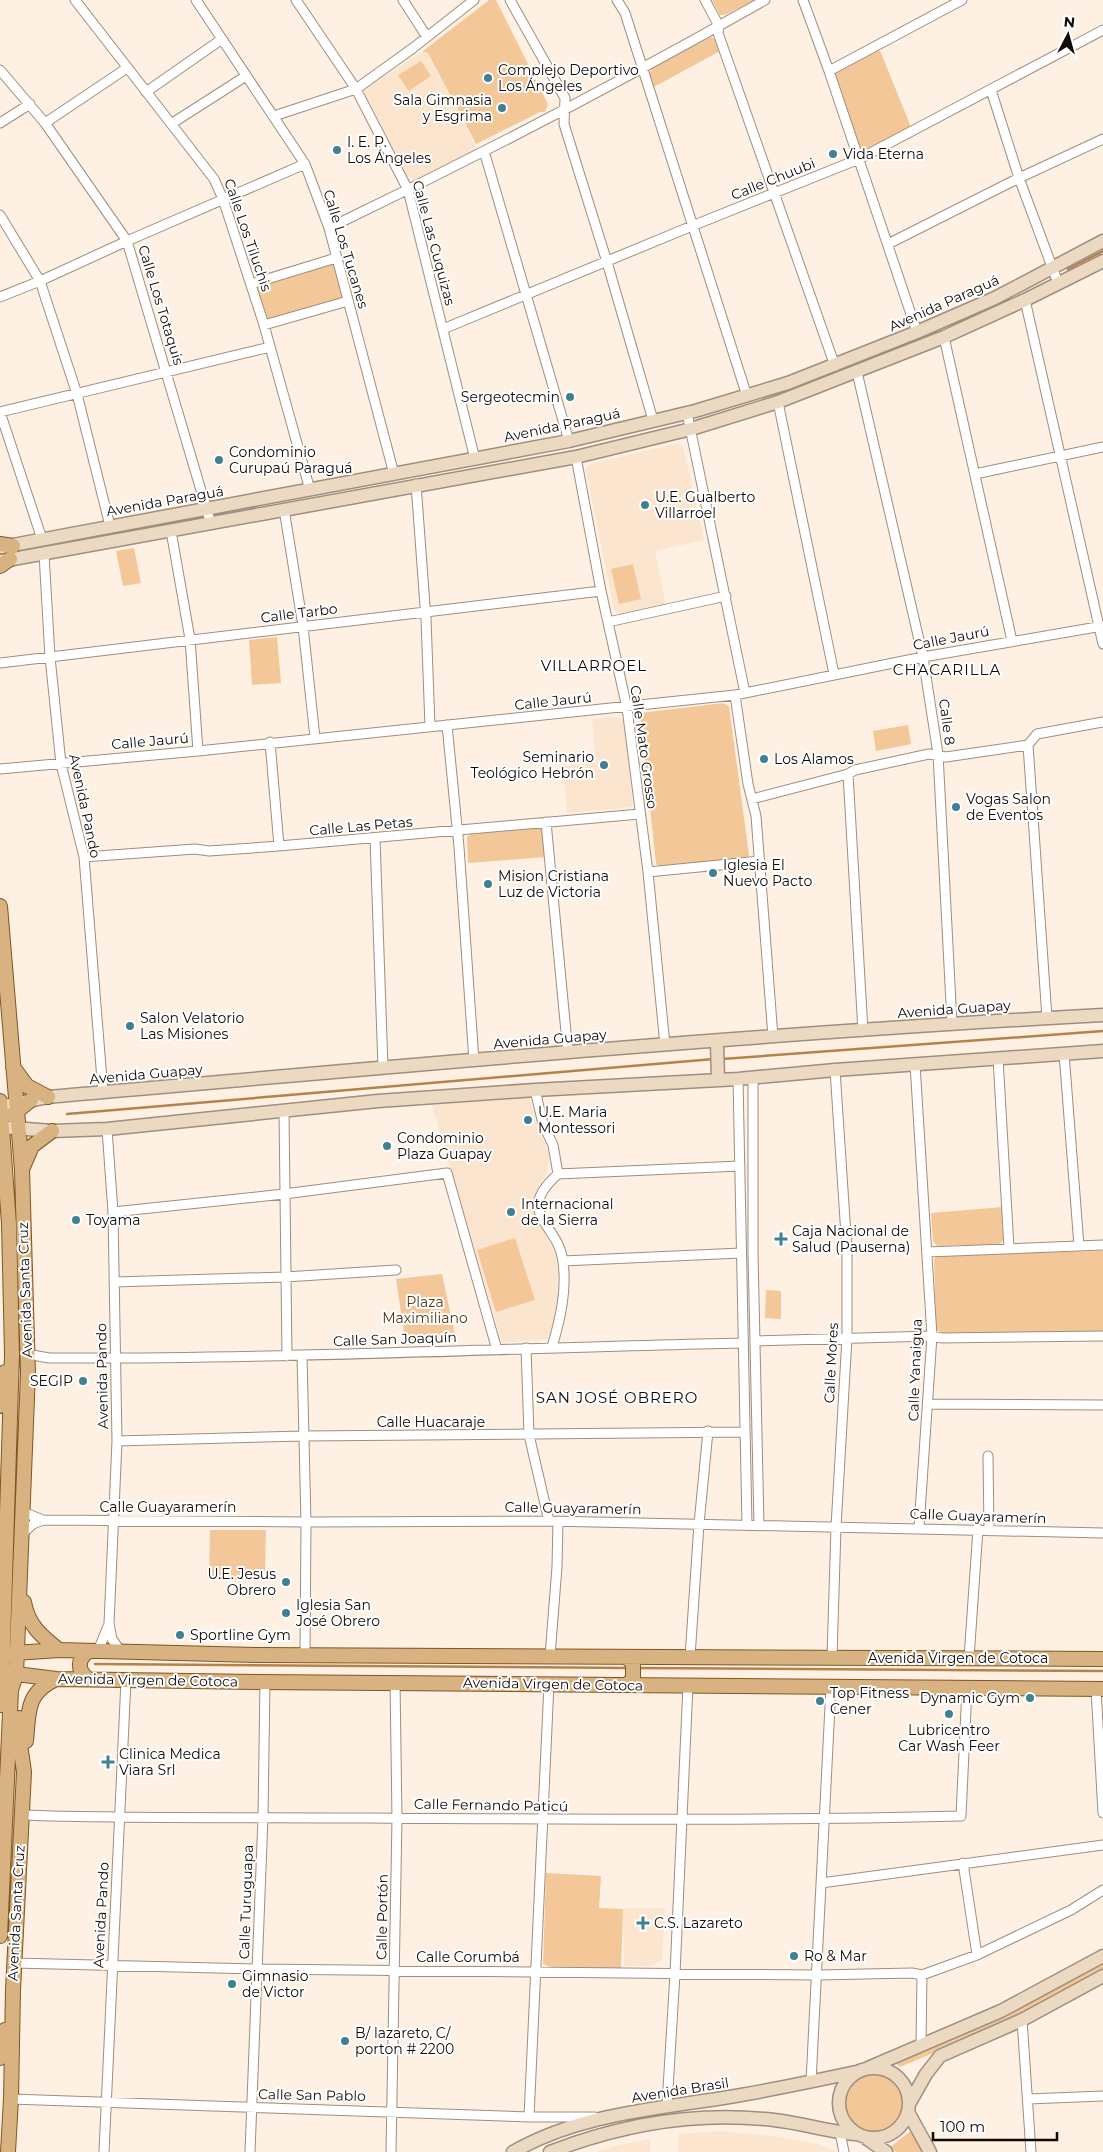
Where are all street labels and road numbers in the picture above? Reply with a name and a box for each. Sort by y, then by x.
street label: Calle Chuubi [728,154,818,204]
street label: Calle Los Tiluchis [220,176,276,294]
street label: Calle Las Cuquizas [409,178,459,308]
street label: Calle Los Tucanes [319,187,373,311]
street label: Calle Los Totaquis [134,243,188,367]
street label: Avenida Paraguá [886,271,1002,335]
street label: Avenida Paraguá [502,404,622,446]
street label: Avenida Paraguá [105,482,225,520]
street label: Calle Tarbo [259,599,339,627]
street label: Calle Jaurú [911,622,991,654]
street label: Calle Mato Grosso [626,684,662,810]
street label: Calle Jaurú [514,688,592,714]
street label: Calle 8 [935,698,959,746]
street label: Calle Jaurú [111,729,189,753]
street label: Avenida Pando [65,752,105,860]
street label: Calle Las Petas [309,813,414,839]
street label: Avenida Guapay [897,996,1012,1022]
street label: Avenida Guapay [493,1025,608,1053]
street label: Avenida Guapay [89,1060,204,1088]
street label: Avenida Santa Cruz [14,1222,36,1358]
street label: Calle Yanaigua [904,1318,926,1422]
street label: Calle Mores [820,1322,842,1404]
street label: Avenida Pando [92,1323,112,1429]
street label: Calle San Joaquín [333,1328,457,1350]
street label: Calle Huacaraje [377,1413,485,1431]
street label: Calle Guayaramerín [100,1498,236,1516]
street label: Calle Guayaramerín [504,1498,642,1518]
street label: Calle Guayaramerín [909,1505,1047,1527]
street label: Avenida Virgen de Cotoca [868,1649,1048,1667]
street label: Avenida Virgen de Cotoca [58,1669,238,1691]
street label: Avenida Virgen de Cotoca [463,1673,643,1695]
street label: Calle Fernando Paticú [414,1795,568,1815]
street label: Calle Turuguapa [235,1844,257,1960]
street label: Avenida Santa Cruz [3,1845,29,1981]
street label: Avenida Pando [89,1861,113,1968]
street label: Calle Portón [372,1874,392,1960]
street label: Calle Corumbá [416,1948,520,1966]
street label: Avenida Brasil [630,2073,730,2107]
street label: Calle San Pablo [258,2085,366,2105]

